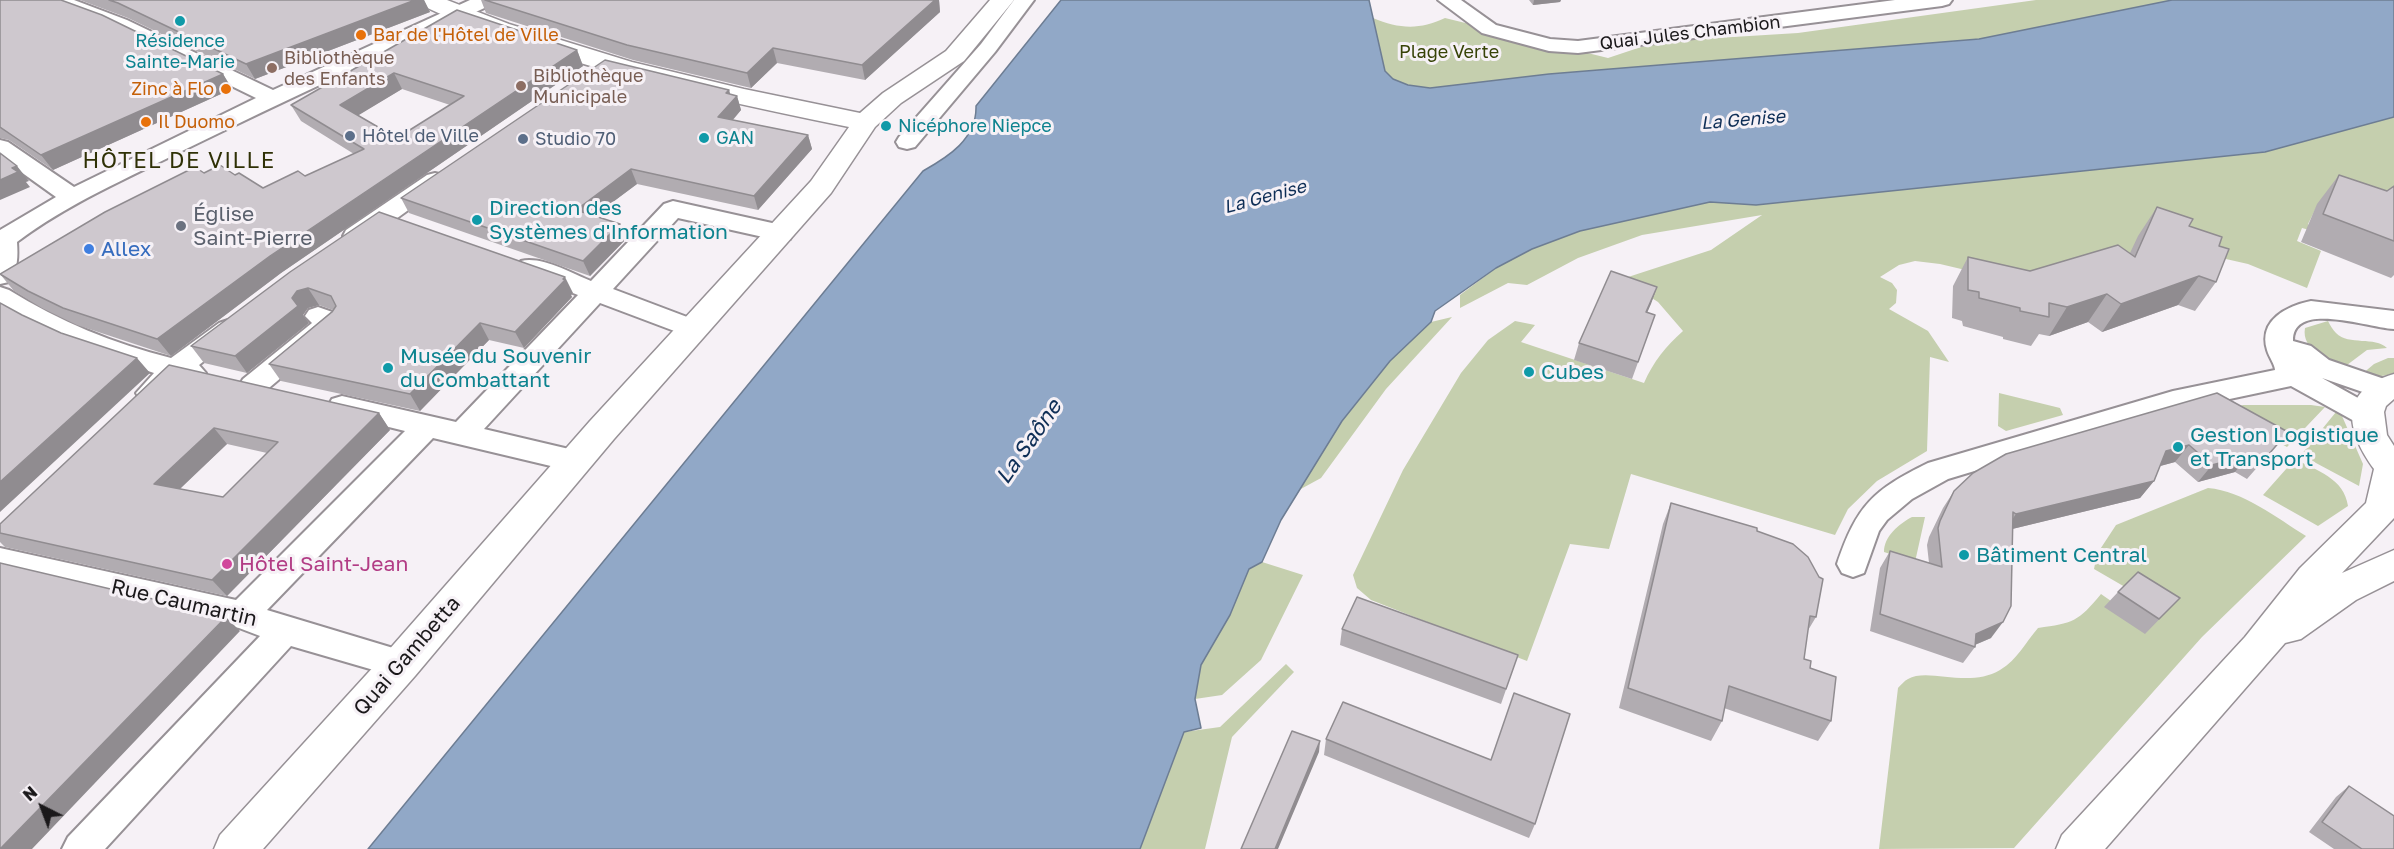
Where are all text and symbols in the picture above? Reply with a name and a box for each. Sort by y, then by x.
street label: Quai Jules Chambion [1598,11,1782,55]
marker: Résidence Sainte-Marie [173,14,187,28]
place label: Bar de l'Hôtel de Ville [373,24,559,46]
marker: Bar de l'Hôtel de Ville [354,28,368,42]
place label: Résidence Sainte-Marie [125,30,235,72]
park label: Plage Verte [1399,41,1499,63]
place label: Bibliothèque des Enfants [284,47,394,90]
marker: Bibliothèque des Enfants [265,61,279,75]
place label: Bibliothèque Municipale [533,65,643,107]
place label: Zinc à Flo [131,78,214,100]
marker: Bibliothèque Municipale [514,79,528,93]
marker: Zinc à Flo [219,82,233,96]
water label: La Genise [1700,106,1786,134]
place label: Il Duomo [158,111,235,133]
marker: Il Duomo [139,115,153,129]
place label: Nicéphore Niepce [898,115,1052,137]
marker: Nicéphore Niepce [879,119,893,133]
place label: Hôtel de Ville [362,125,479,147]
place label: GAN [716,127,754,149]
place label: Studio 70 [535,128,616,150]
marker: Hôtel de Ville [343,129,357,143]
marker: GAN [697,131,711,145]
marker: Studio 70 [516,132,530,146]
district label: HÔTEL DE VILLE [82,148,276,174]
water label: La Genise [1222,176,1308,218]
place label: Direction des Systèmes d'Information [489,195,728,245]
place label: Église Saint-Pierre [193,201,313,251]
marker: Direction des Systèmes d'Information [470,213,484,227]
marker: Église Saint-Pierre [174,219,188,233]
place label: Allex [101,236,151,262]
marker: Allex [82,242,96,256]
place label: Musée du Souvenir du Combattant [400,343,591,393]
place label: Cubes [1541,359,1604,385]
marker: Musée du Souvenir du Combattant [381,361,395,375]
marker: Cubes [1522,365,1536,379]
water label: La Saône [990,395,1068,489]
place label: Gestion Logistique et Transport [2190,422,2379,472]
marker: Gestion Logistique et Transport [2171,440,2185,454]
place label: Bâtiment Central [1976,542,2147,568]
marker: Bâtiment Central [1957,548,1971,562]
place label: Hôtel Saint-Jean [239,551,408,577]
marker: Hôtel Saint-Jean [220,557,234,571]
street label: Rue Caumartin [109,574,259,632]
street label: Quai Gambetta [348,591,466,721]
north arrow [12,777,72,837]
text: N [19,782,41,805]

